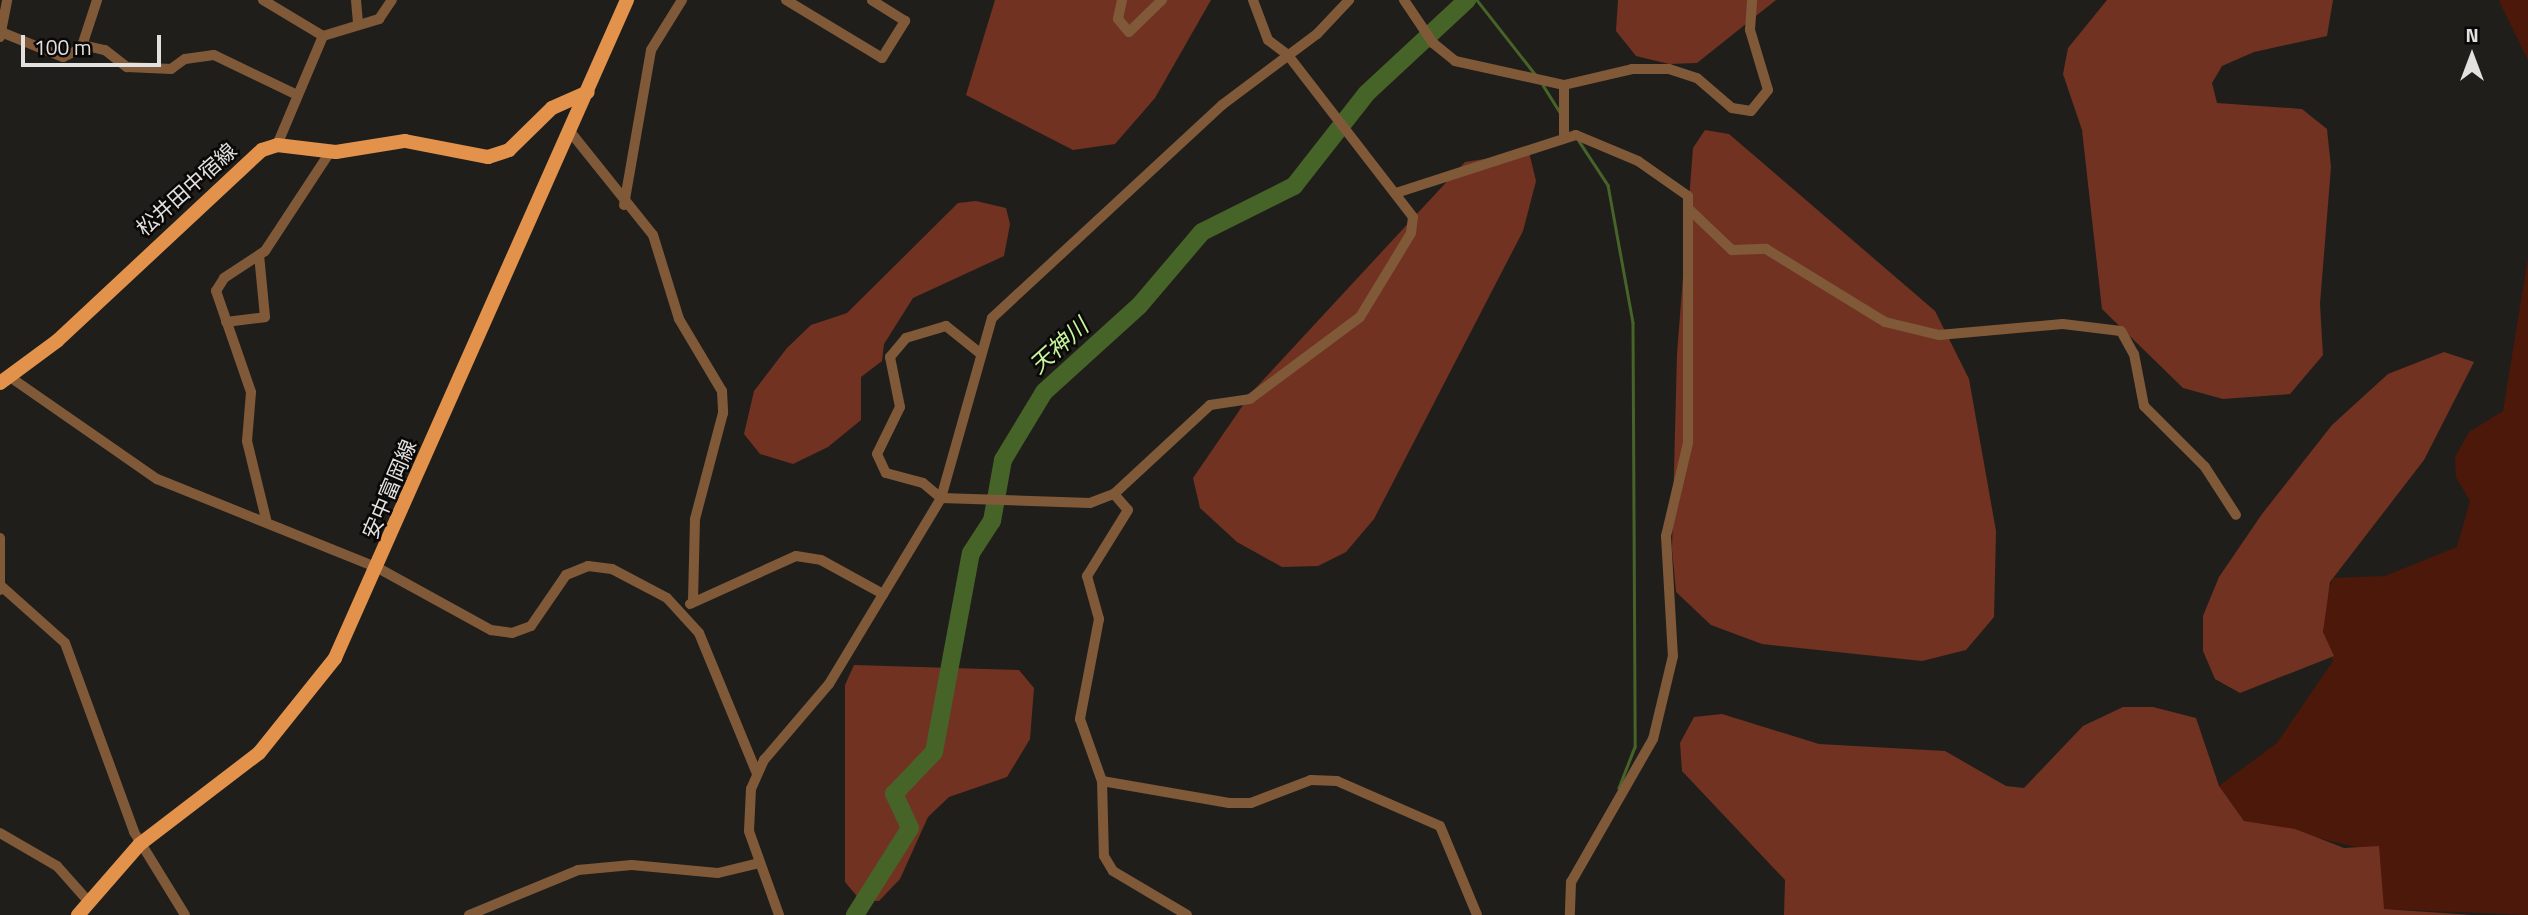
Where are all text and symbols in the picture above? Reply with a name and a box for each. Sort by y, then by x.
text: N [2465,20,2479,49]
scale bar [24,21,164,65]
north arrow [2437,21,2507,91]
text: 100 m [34,31,91,63]
street label: 松井田中宿線 [131,137,241,241]
water label: 天神川 [1024,313,1094,379]
street label: 安中富岡線 [357,436,421,542]

